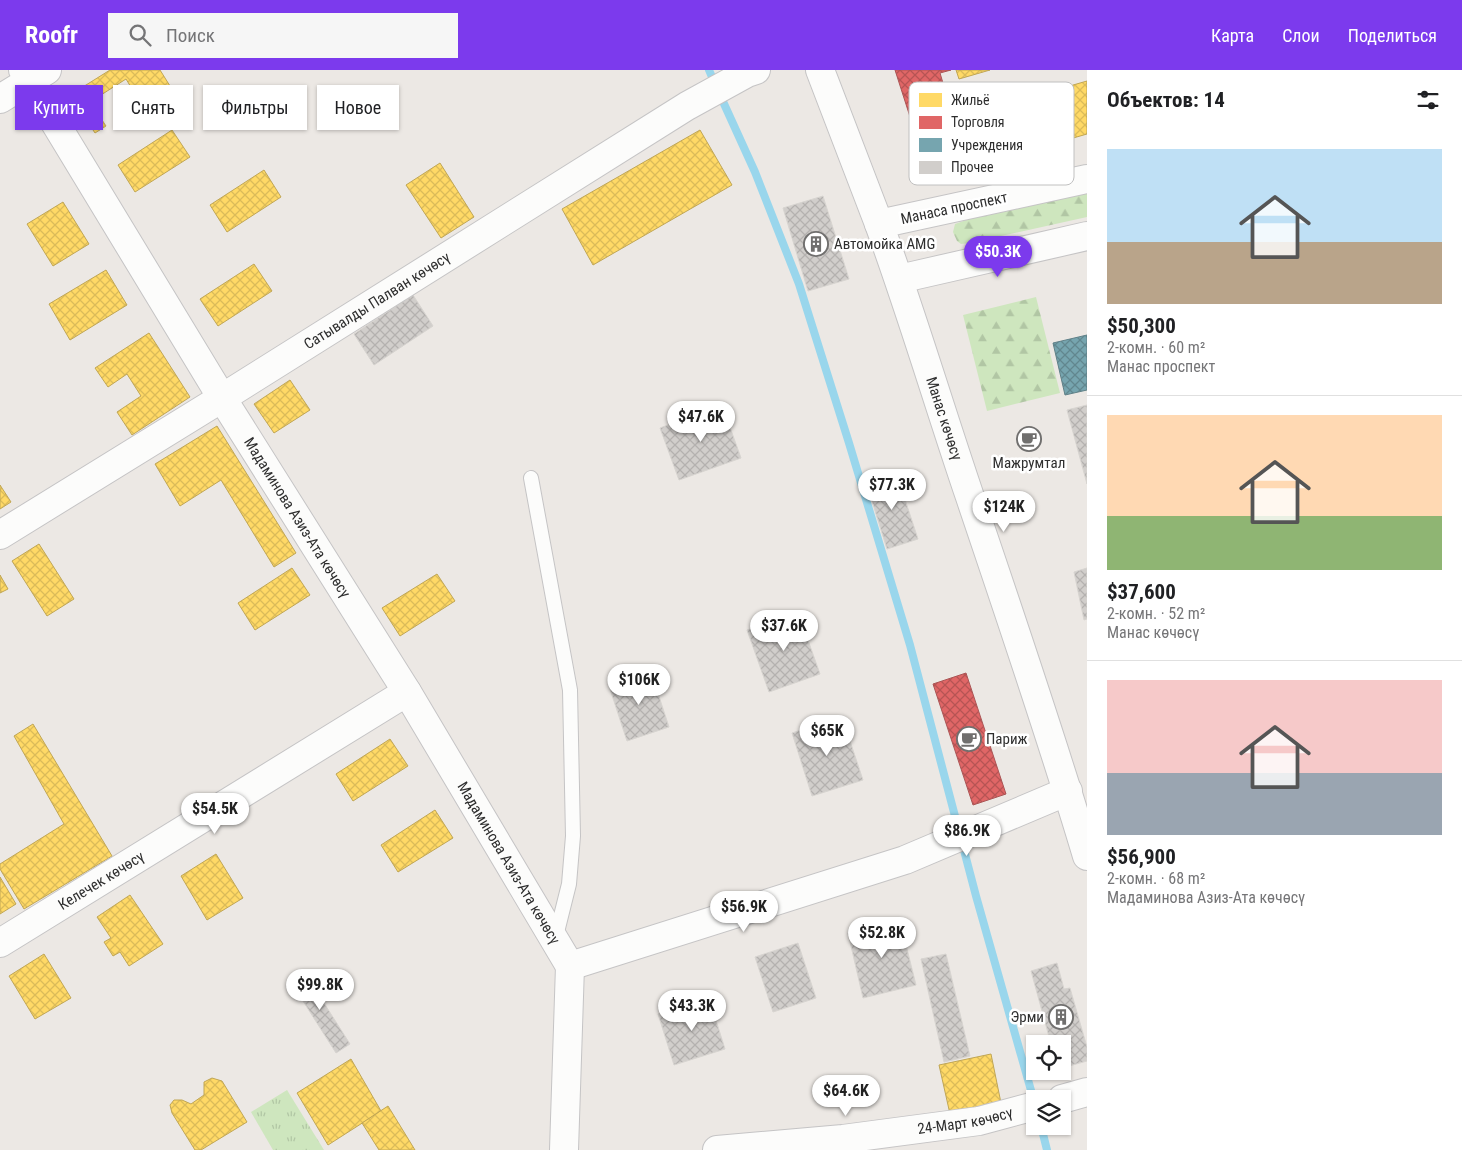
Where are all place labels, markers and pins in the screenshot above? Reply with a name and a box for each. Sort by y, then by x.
building icon: Автомойка AMG [803,231,829,257]
place label: Автомойка AMG [834,235,935,253]
pin: $50.3K [957,236,1039,278]
pin: $47.6K [660,400,742,443]
cafe icon: Мажрумтал [1016,426,1042,452]
place label: Мажрумтал [993,454,1065,472]
pin: $77.3K [851,468,933,511]
pin: $124K [969,490,1039,533]
pin: $37.6K [743,610,825,652]
pin: $106K [604,664,674,706]
pin: $65K [797,714,857,757]
cafe icon: Париж [956,726,982,752]
place label: Париж [986,730,1028,748]
pin: $54.5K [174,792,256,835]
pin: $86.9K [926,814,1008,857]
pin: $56.9K [703,890,785,933]
pin: $52.8K [841,916,923,959]
pin: $99.8K [279,968,361,1011]
pin: $43.3K [651,990,733,1032]
building icon: Эрми [1048,1004,1074,1030]
place label: Эрми [1010,1008,1044,1026]
pin: $64.6K [805,1074,887,1117]

